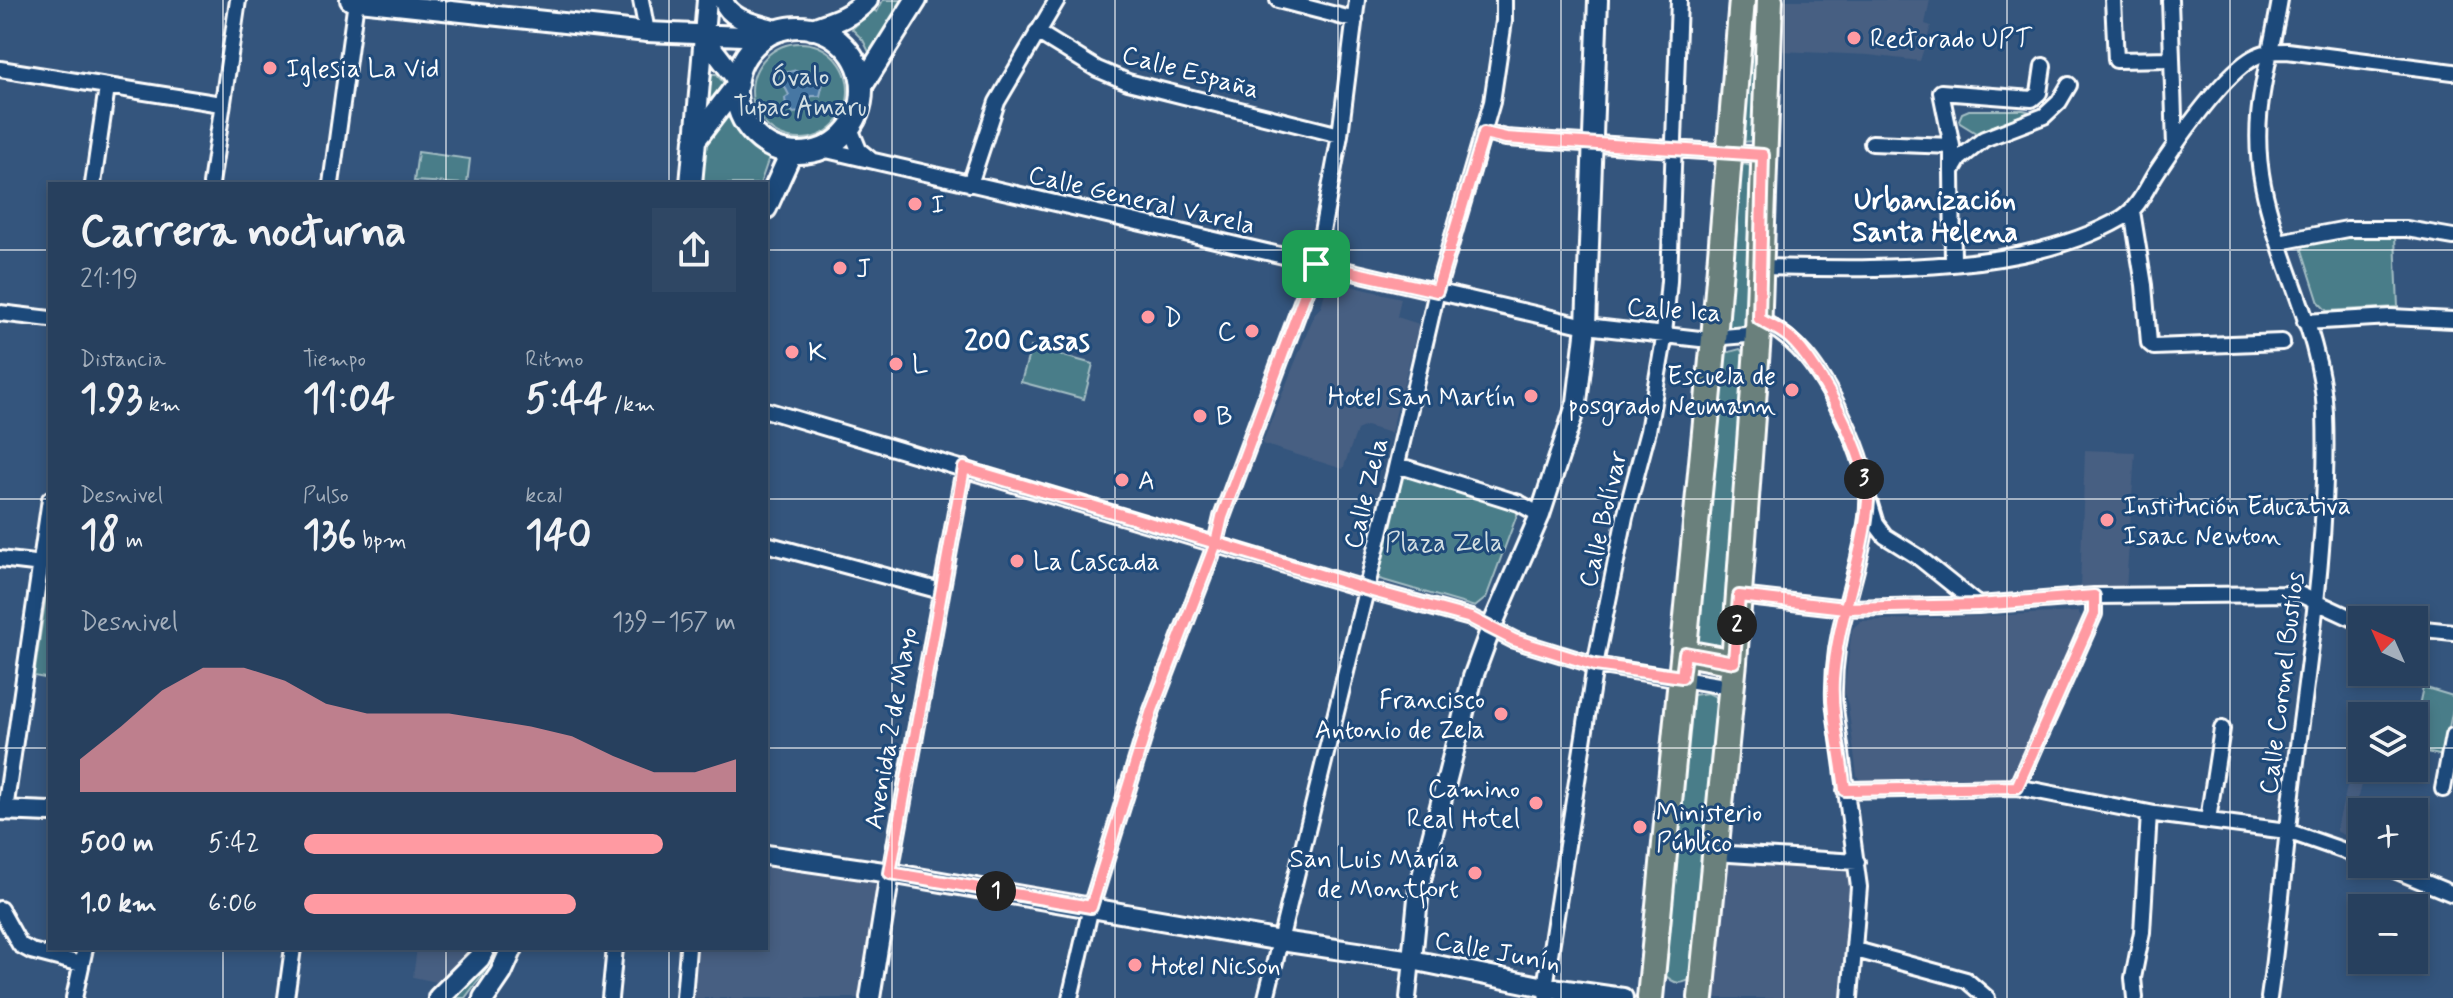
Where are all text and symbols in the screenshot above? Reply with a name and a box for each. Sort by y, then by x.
place label: Rectorado UPT [1870,23,2033,57]
marker: Rectorado UPT [1845,29,1863,47]
street label: Calle España [1118,38,1263,108]
place label: Iglesia La Vid [286,53,439,87]
marker: Iglesia La Vid [261,59,279,77]
park label: Óvalo Tupac Amaru [733,61,867,125]
street label: Calle General Varela [1025,158,1258,244]
district label: Urbanización Santa Helena [1852,183,2018,252]
place label: I [931,189,945,223]
marker: I [906,195,924,213]
text: Carrera nocturna [80,204,406,262]
button: share [652,208,736,292]
pin [1282,230,1350,298]
icon: arrive [1294,242,1338,286]
place label: J [856,253,871,287]
marker: J [831,259,849,277]
text: 21:19 [80,263,138,297]
street label: Calle Ica [1625,291,1722,331]
place label: D [1164,302,1182,336]
marker: D [1139,308,1157,326]
place label: C [1218,316,1236,350]
marker: C [1243,322,1261,340]
district label: 200 Casas [964,324,1090,361]
place label: K [808,337,827,371]
marker: K [783,343,801,361]
text: Distancia [80,346,166,374]
text: Tiempo [303,346,366,374]
text: Ritmo [525,346,583,374]
place label: L [912,349,928,383]
marker: L [887,355,905,373]
place label: Escuela de posgrado Neumann [1568,360,1776,426]
text: 1.93 [80,374,143,426]
text: 11:04 [303,374,395,426]
text: 5:44 [525,374,608,426]
place label: Hotel San Martín [1328,381,1515,415]
marker: Escuela de posgrado Neumann [1783,381,1801,399]
marker: Hotel San Martín [1522,387,1540,405]
text: km [143,391,181,419]
text: /km [608,391,655,419]
place label: B [1216,401,1232,435]
marker: B [1191,407,1209,425]
street label: Calle Zela [1337,434,1397,553]
street label: Calle Bolívar [1572,448,1636,591]
pin: 3 [1844,459,1884,499]
place label: A [1138,465,1155,499]
text: 3 [1859,465,1869,493]
marker: A [1113,471,1131,489]
text: Desnivel [80,482,163,510]
text: Pulso [303,482,349,510]
text: kcal [525,482,562,510]
place label: Institución Educativa Isaac Newton [2123,490,2351,554]
text: 18 [80,510,120,562]
text: 136 [303,510,356,562]
text: 140 [525,510,592,562]
marker: Institución Educativa Isaac Newton [2098,511,2116,529]
text: m [120,527,143,555]
text: bpm [356,527,407,555]
park label: Plaza Zela [1385,527,1503,561]
place label: La Cascada [1033,546,1160,580]
marker: La Cascada [1008,552,1026,570]
street label: Calle Coronel Bustíos [2252,570,2314,797]
pin: 2 [1717,605,1757,645]
text: Desnivel [80,606,178,640]
text: 139–157 m [612,606,736,640]
north arrow [2348,606,2428,686]
map controls [2348,606,2428,974]
text: 2 [1732,611,1742,639]
street label: Avenida 2 de Mayo [857,625,926,832]
place label: Francisco Antonio de Zela [1315,684,1485,748]
button: layers [2348,702,2428,782]
marker: Francisco Antonio de Zela [1492,705,1510,723]
place label: Camino Real Hotel [1407,773,1520,837]
marker: Camino Real Hotel [1527,794,1545,812]
place label: Ministerio Público [1656,797,1762,861]
button: + [2348,798,2428,878]
marker: Ministerio Público [1631,818,1649,836]
text: 500 m [80,827,154,861]
text: 5:42 [208,827,259,861]
place label: San Luis María de Montfort [1290,843,1459,909]
marker: San Luis María de Montfort [1466,864,1484,882]
pin: 1 [976,871,1016,911]
text: 1 [991,877,1001,905]
text: 1.0 km [80,887,157,921]
text: 6:06 [208,887,257,921]
button: − [2348,894,2428,974]
street label: Calle Junín [1432,924,1564,982]
place label: Hotel Nicson [1151,950,1281,984]
marker: Hotel Nicson [1126,956,1144,974]

